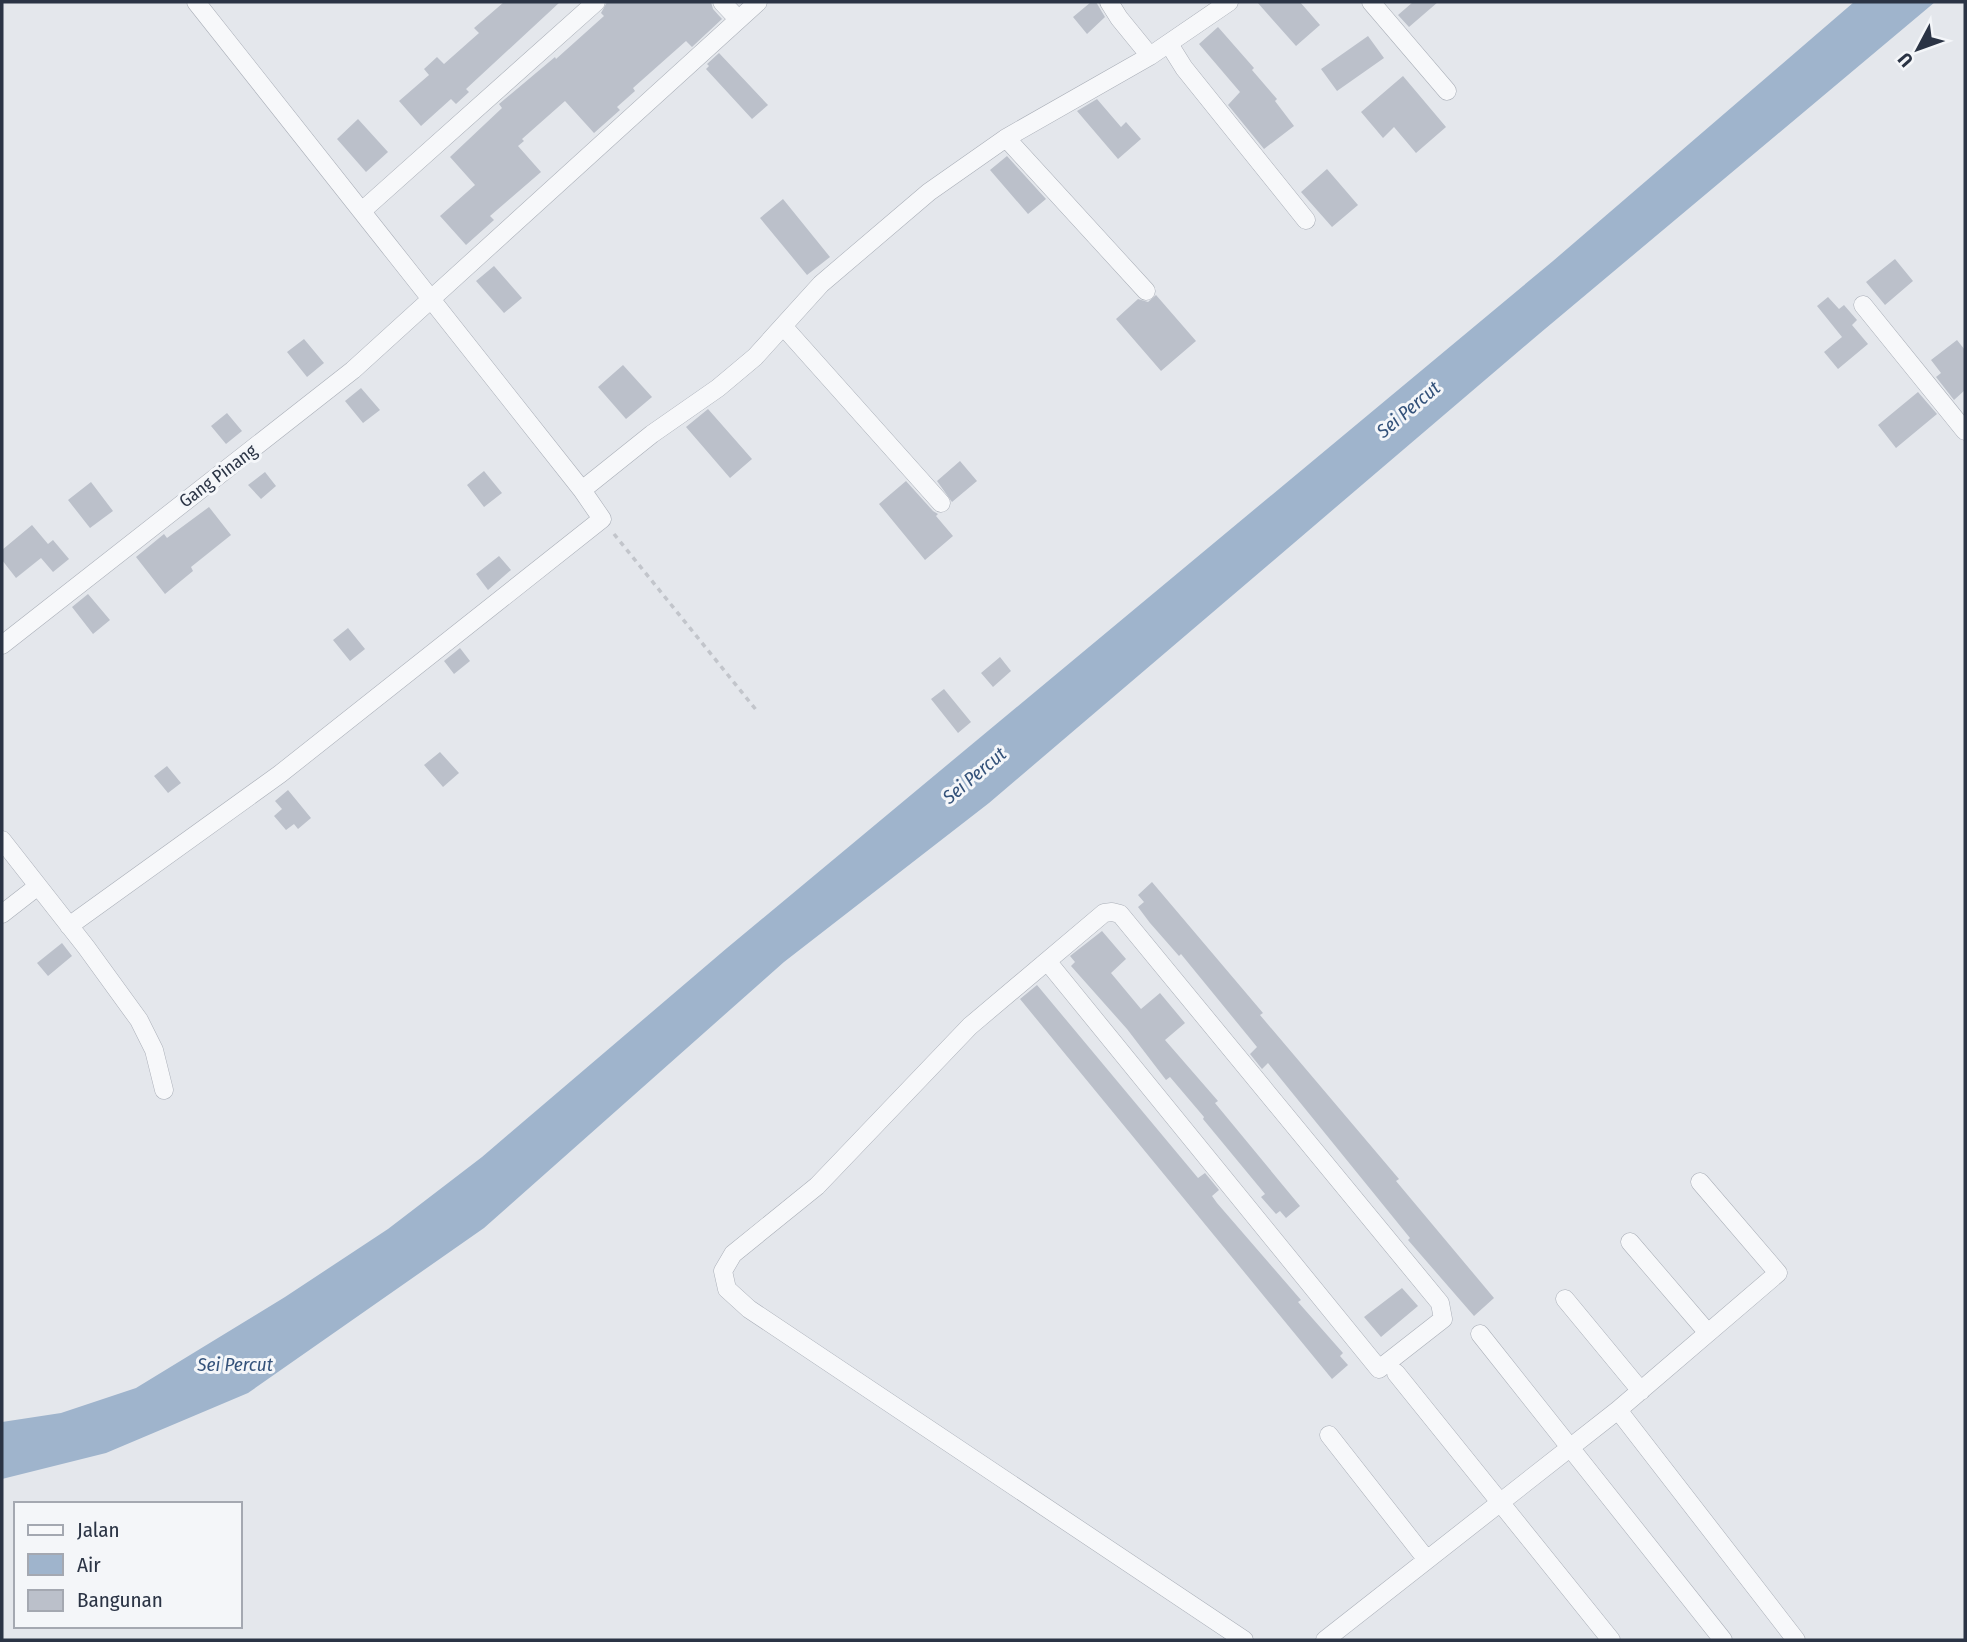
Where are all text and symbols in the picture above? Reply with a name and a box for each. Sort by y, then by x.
north arrow [1883,14,1953,84]
text: U [1893,48,1918,72]
water label: Sei Percut [1371,376,1445,443]
street label: Gang Pinang [175,439,262,512]
water label: Sei Percut [937,742,1011,809]
water label: Sei Percut [196,1353,274,1376]
legend [14,1502,242,1628]
text: Jalan [77,1517,120,1543]
text: Air [77,1552,101,1578]
text: Bangunan [77,1587,163,1613]

